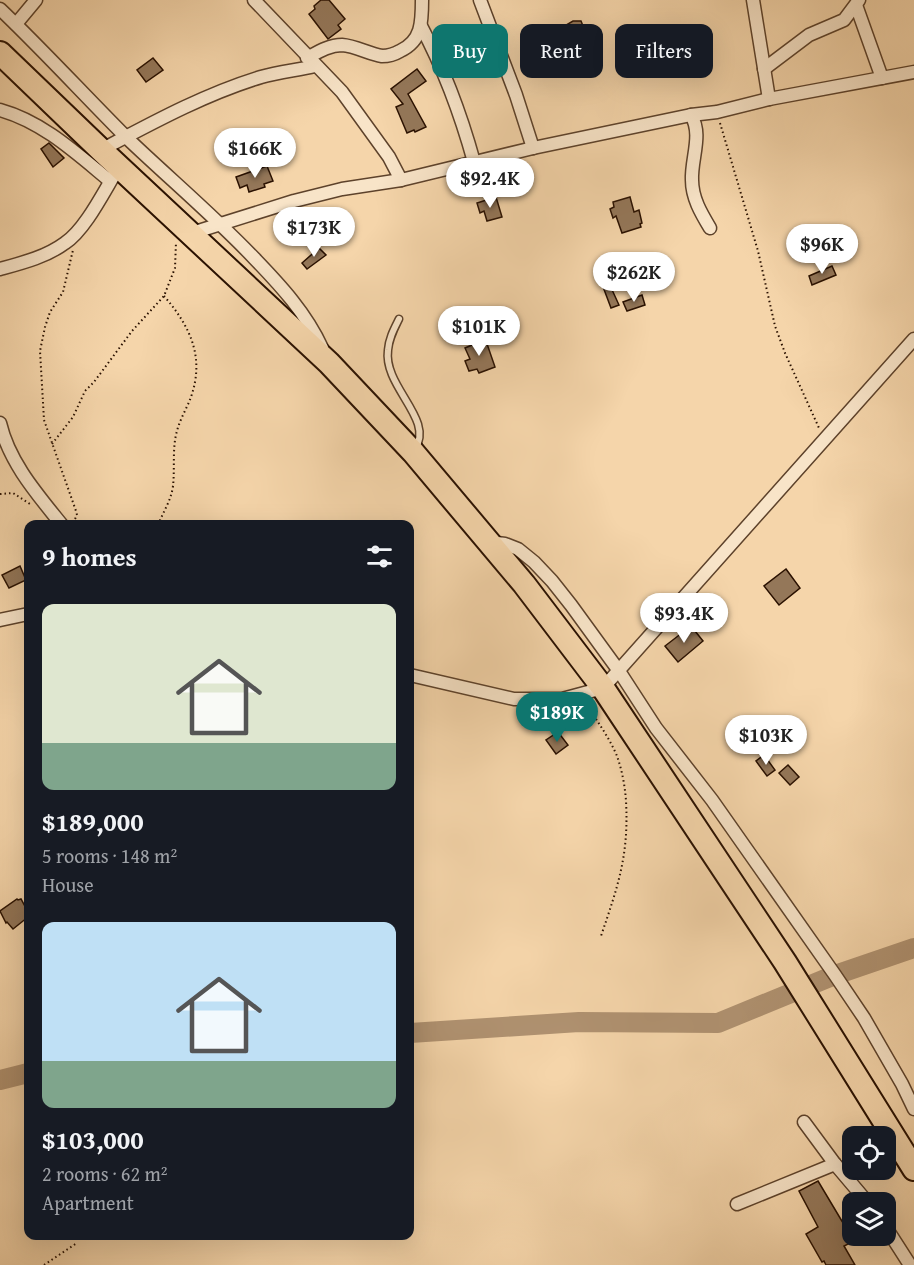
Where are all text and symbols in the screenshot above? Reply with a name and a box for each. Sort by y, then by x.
chip: Buy [432,24,508,78]
chip: Rent [520,24,603,78]
chip: Filters [615,24,713,78]
pin: $166K [213,128,297,179]
text: $166K [228,133,282,162]
pin: $92.4K [441,158,539,209]
text: $92.4K [460,163,520,192]
pin: $173K [272,207,356,258]
text: $173K [287,212,341,241]
pin: $96K [786,224,858,275]
text: $96K [800,229,844,258]
pin: $262K [592,252,676,303]
text: $262K [607,257,661,286]
pin: $101K [437,306,521,357]
text: $101K [452,311,506,340]
text: 9 homes [42,537,137,576]
icon: filters [363,540,396,573]
pin: $93.4K [635,593,733,644]
text: $93.4K [654,598,714,627]
icon: home [165,643,273,751]
pin: $189K [515,692,599,743]
text: $189K [530,697,584,726]
pin: $103K [724,715,808,766]
text: $103K [739,720,793,749]
text: $189,000 [42,802,144,841]
text: 5 rooms · 148 m² [42,841,177,870]
text: House [42,870,94,899]
icon: home [165,961,273,1069]
text: $103,000 [42,1120,144,1159]
map controls [842,1126,896,1246]
button: locate [842,1126,896,1180]
text: 2 rooms · 62 m² [42,1159,168,1188]
text: Apartment [42,1188,134,1217]
button: layers [842,1192,896,1246]

